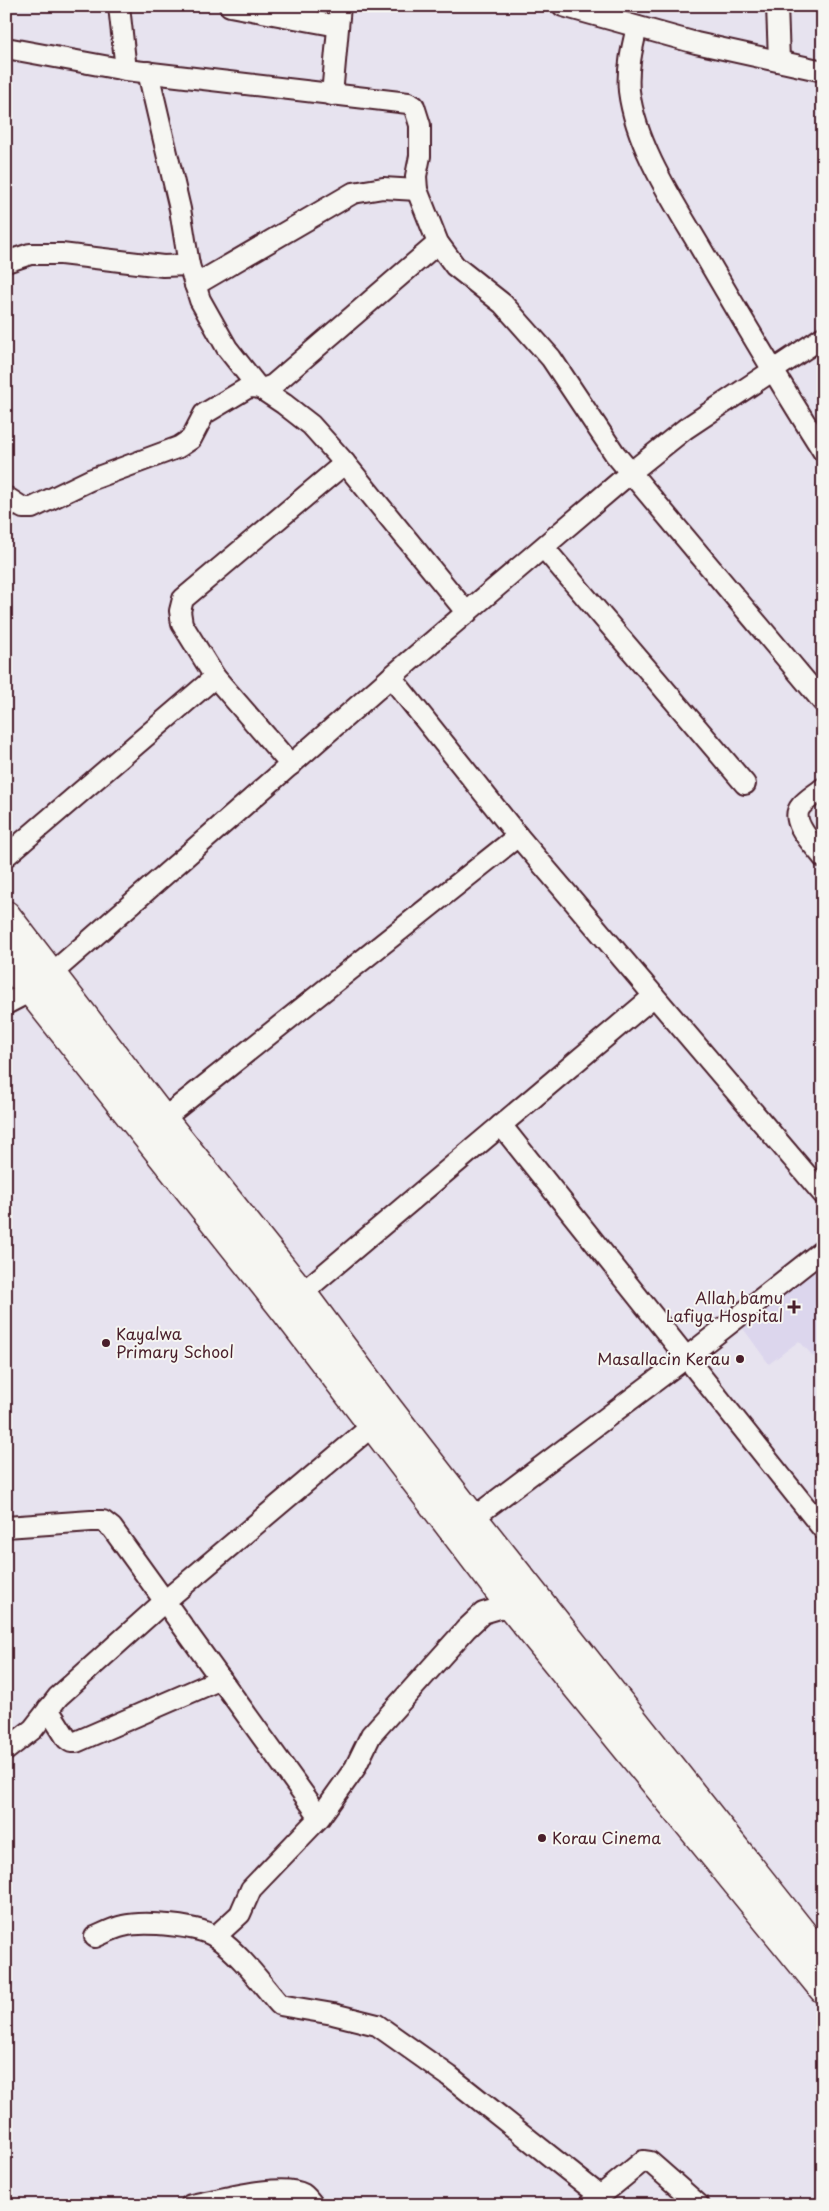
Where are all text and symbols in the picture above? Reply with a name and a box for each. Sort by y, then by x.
place label: Allah bamu Lafiya Hospital [666,1285,783,1327]
marker: Allah bamu Lafiya Hospital [787,1300,801,1314]
place label: Kayalwa Primary School [116,1321,234,1363]
marker: Kayalwa Primary School [100,1337,112,1349]
place label: Masallacin Kerau [597,1346,730,1370]
marker: Masallacin Kerau [734,1353,746,1365]
place label: Korau Cinema [552,1825,661,1849]
marker: Korau Cinema [536,1832,548,1844]

